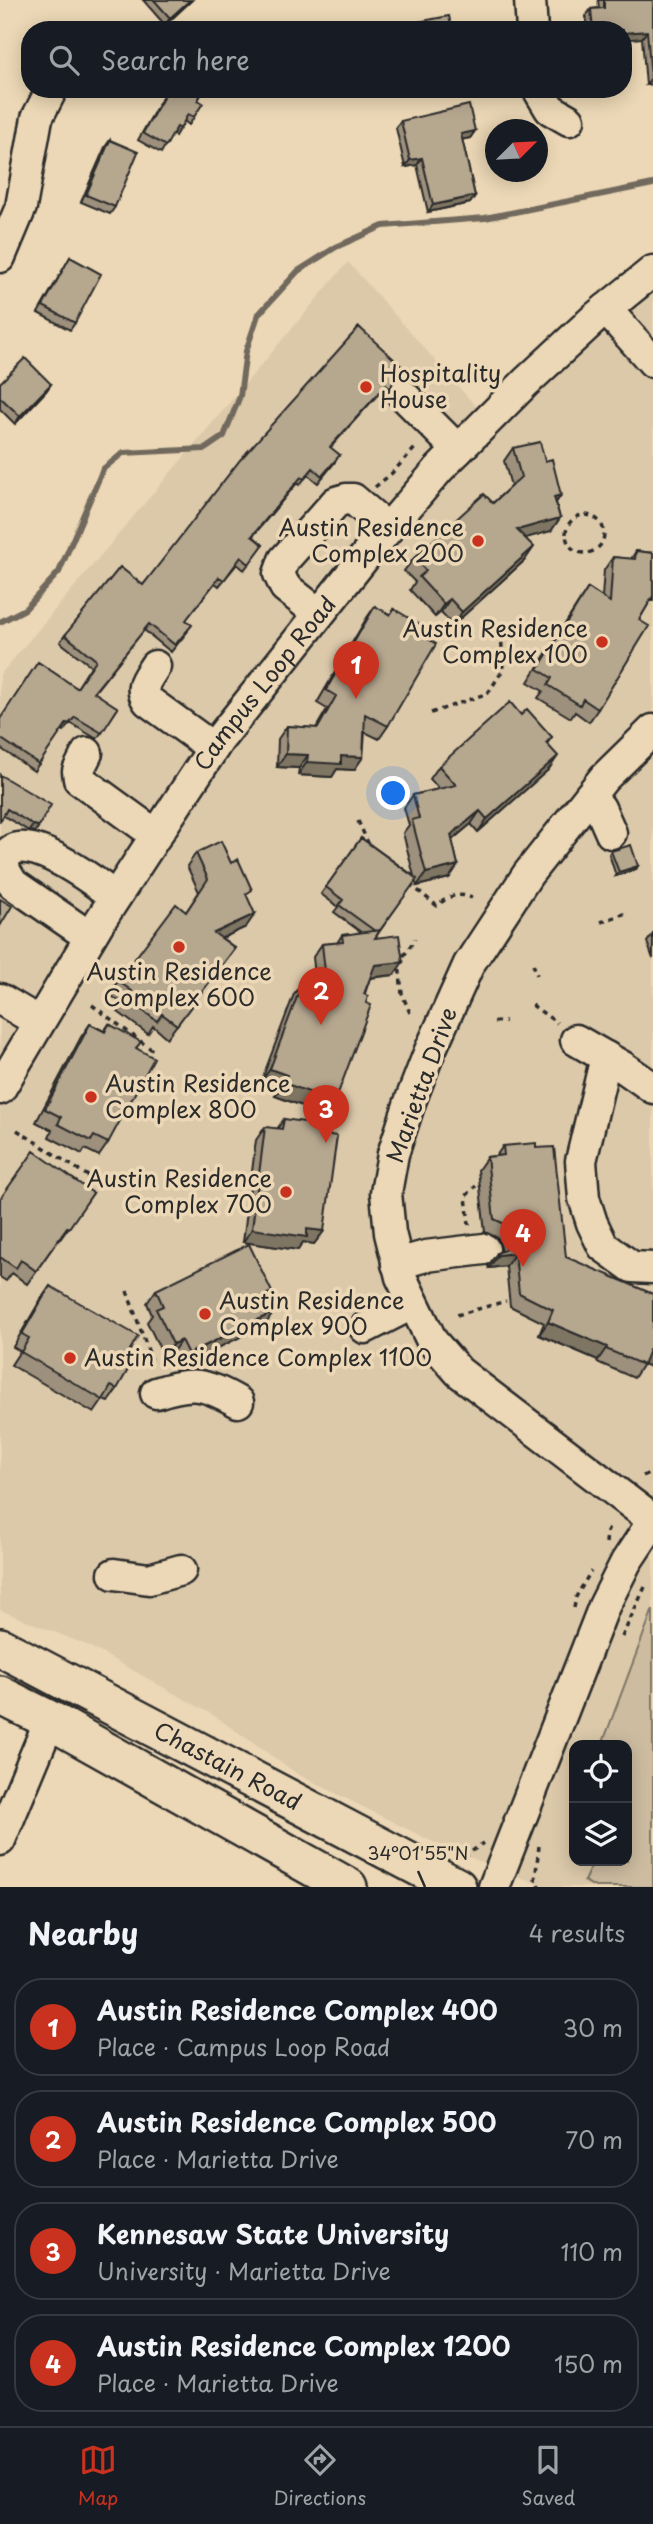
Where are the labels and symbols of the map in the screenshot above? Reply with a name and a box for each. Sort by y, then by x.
north arrow [485,119,548,182]
place label: Hospitality House [380,355,501,416]
marker: Hospitality House [358,379,374,395]
place label: Austin Residence Complex 200 [279,509,464,570]
marker: Austin Residence Complex 200 [470,533,486,549]
street label: Campus Loop Road [184,587,343,777]
place label: Austin Residence Complex 100 [403,610,588,671]
marker: Austin Residence Complex 100 [594,634,610,650]
pin: 1 [333,641,379,699]
your location [376,776,410,810]
marker: Austin Residence Complex 600 [171,939,187,955]
place label: Austin Residence Complex 600 [86,953,272,1014]
pin: 2 [298,967,344,1025]
street label: Marietta Drive [376,1002,465,1167]
place label: Austin Residence Complex 800 [105,1065,290,1126]
pin: 3 [303,1085,349,1143]
marker: Austin Residence Complex 800 [83,1089,99,1105]
place label: Austin Residence Complex 700 [87,1160,272,1221]
marker: Austin Residence Complex 700 [278,1184,294,1200]
pin: 4 [500,1209,546,1267]
place label: Austin Residence Complex 900 [219,1282,404,1343]
marker: Austin Residence Complex 900 [197,1306,213,1322]
place label: Austin Residence Complex 1100 [84,1339,432,1374]
marker: Austin Residence Complex 1100 [62,1350,78,1366]
street label: Chastain Road [148,1712,308,1818]
text: 34°01'55"N [368,1839,468,1866]

